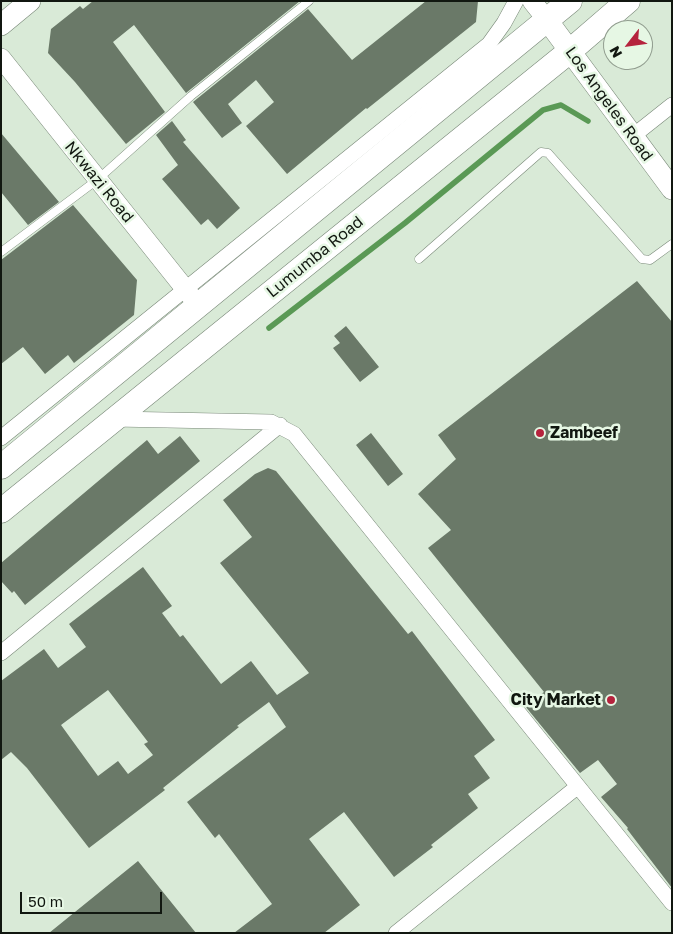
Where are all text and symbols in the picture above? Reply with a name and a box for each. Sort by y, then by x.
north arrow [603,20,653,70]
street label: Los Angeles Road [561,43,657,165]
text: N [605,43,625,61]
street label: Nkwazi Road [60,138,138,226]
street label: Lumumba Road [263,212,367,302]
place label: Zambeef [550,423,618,443]
marker: Zambeef [534,427,546,439]
place label: City Market [511,690,601,710]
marker: City Market [605,694,617,706]
scale bar [22,882,165,914]
text: 50 m [28,892,63,910]

